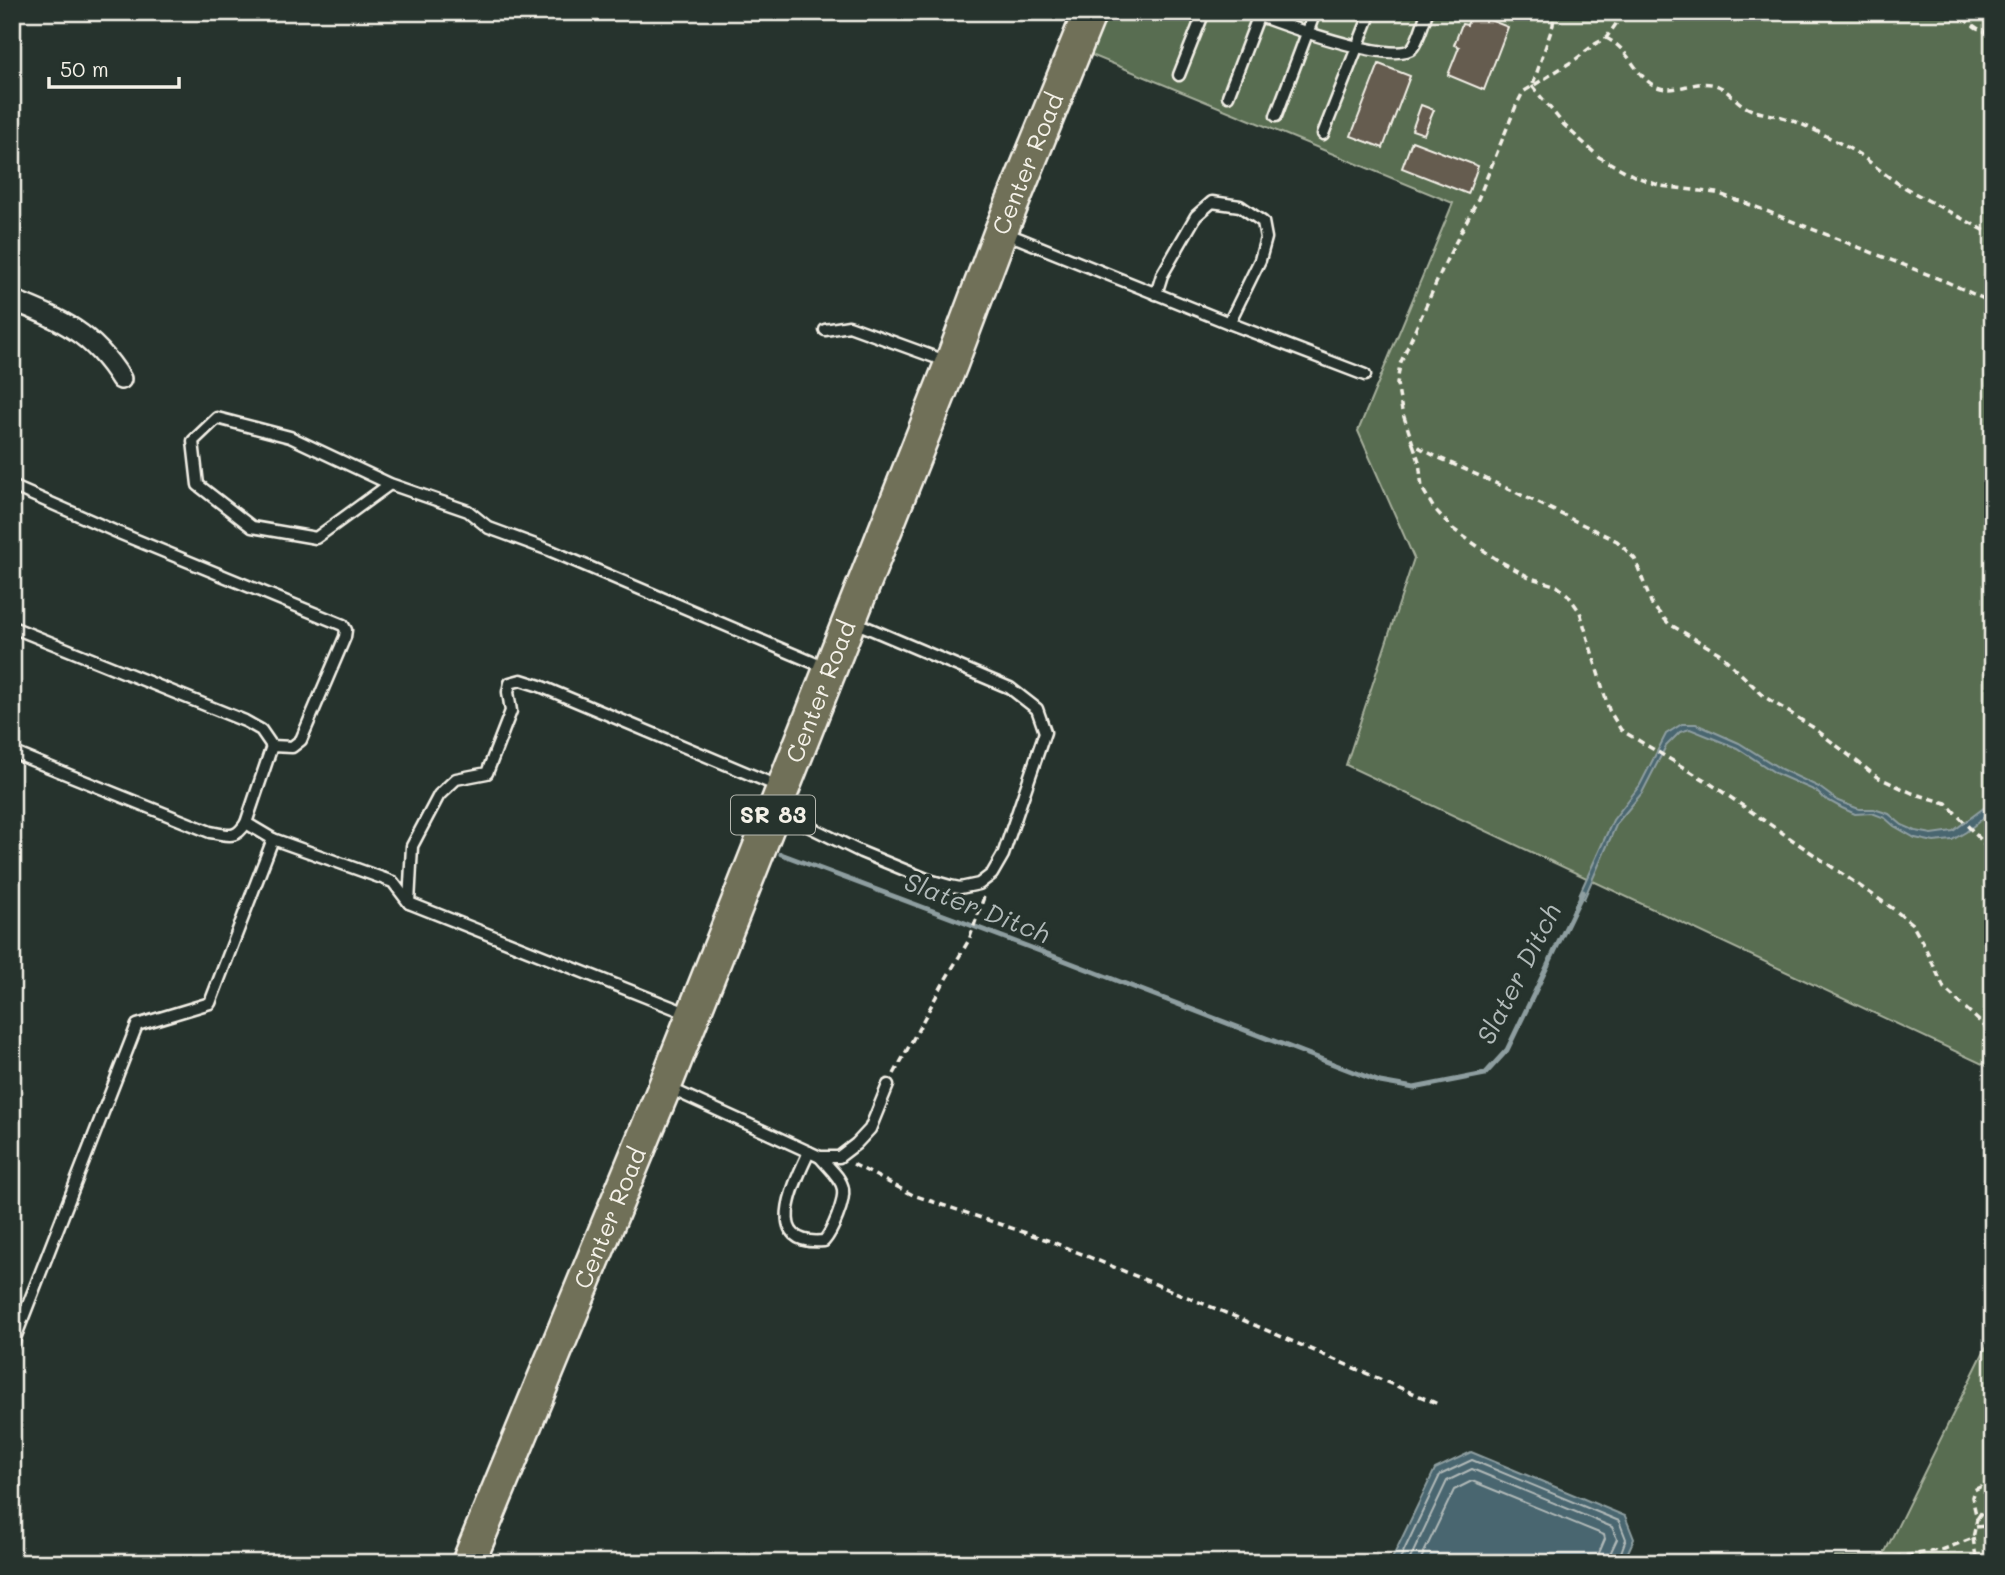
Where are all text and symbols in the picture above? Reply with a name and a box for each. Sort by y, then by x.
scale bar [49,46,178,90]
text: 50 m [60,55,109,82]
street label: Center Road [984,88,1069,239]
street label: Center Road [778,616,862,767]
road number: SR 83 [731,796,815,834]
water label: Slater Ditch [900,864,1055,950]
water label: Slater Ditch [1468,897,1568,1050]
street label: Center Road [566,1142,652,1293]

